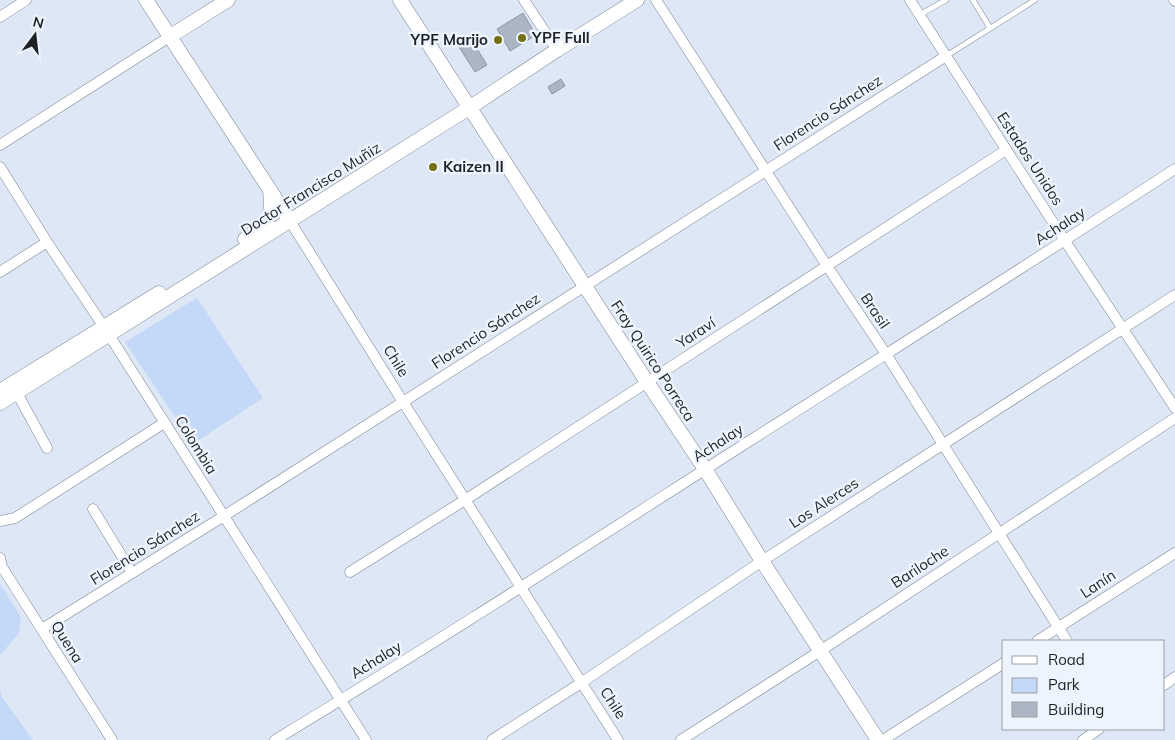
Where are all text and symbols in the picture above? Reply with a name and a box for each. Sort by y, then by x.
north arrow [10,10,60,60]
text: N [31,12,46,33]
place label: YPF Full [531,28,590,47]
place label: YPF Marijo [409,30,488,49]
marker: YPF Full [516,32,528,44]
marker: YPF Marijo [492,34,504,46]
street label: Florencio Sánchez [770,70,886,155]
street label: Estados Unidos [993,108,1068,209]
street label: Doctor Francisco Muñiz [237,138,384,239]
place label: Kaizen II [443,157,504,176]
marker: Kaizen II [427,161,439,173]
street label: Achalay [1031,202,1089,249]
street label: Florencio Sánchez [428,288,544,373]
street label: Brasil [857,289,894,332]
street label: Fray Quirico Porreca [607,297,700,425]
street label: Yaraví [672,312,720,353]
street label: Chile [379,341,414,380]
street label: Colombia [171,412,222,477]
street label: Achalay [689,419,747,466]
street label: Los Alerces [785,473,862,532]
street label: Florencio Sánchez [86,506,203,589]
street label: Bariloche [887,541,952,592]
street label: Lanín [1076,565,1119,602]
street label: Quena [47,617,88,666]
street label: Achalay [347,637,405,683]
legend [1002,640,1165,730]
text: Road [1048,650,1085,669]
text: Park [1048,675,1080,694]
street label: Chile [596,683,631,722]
text: Building [1048,700,1104,719]

